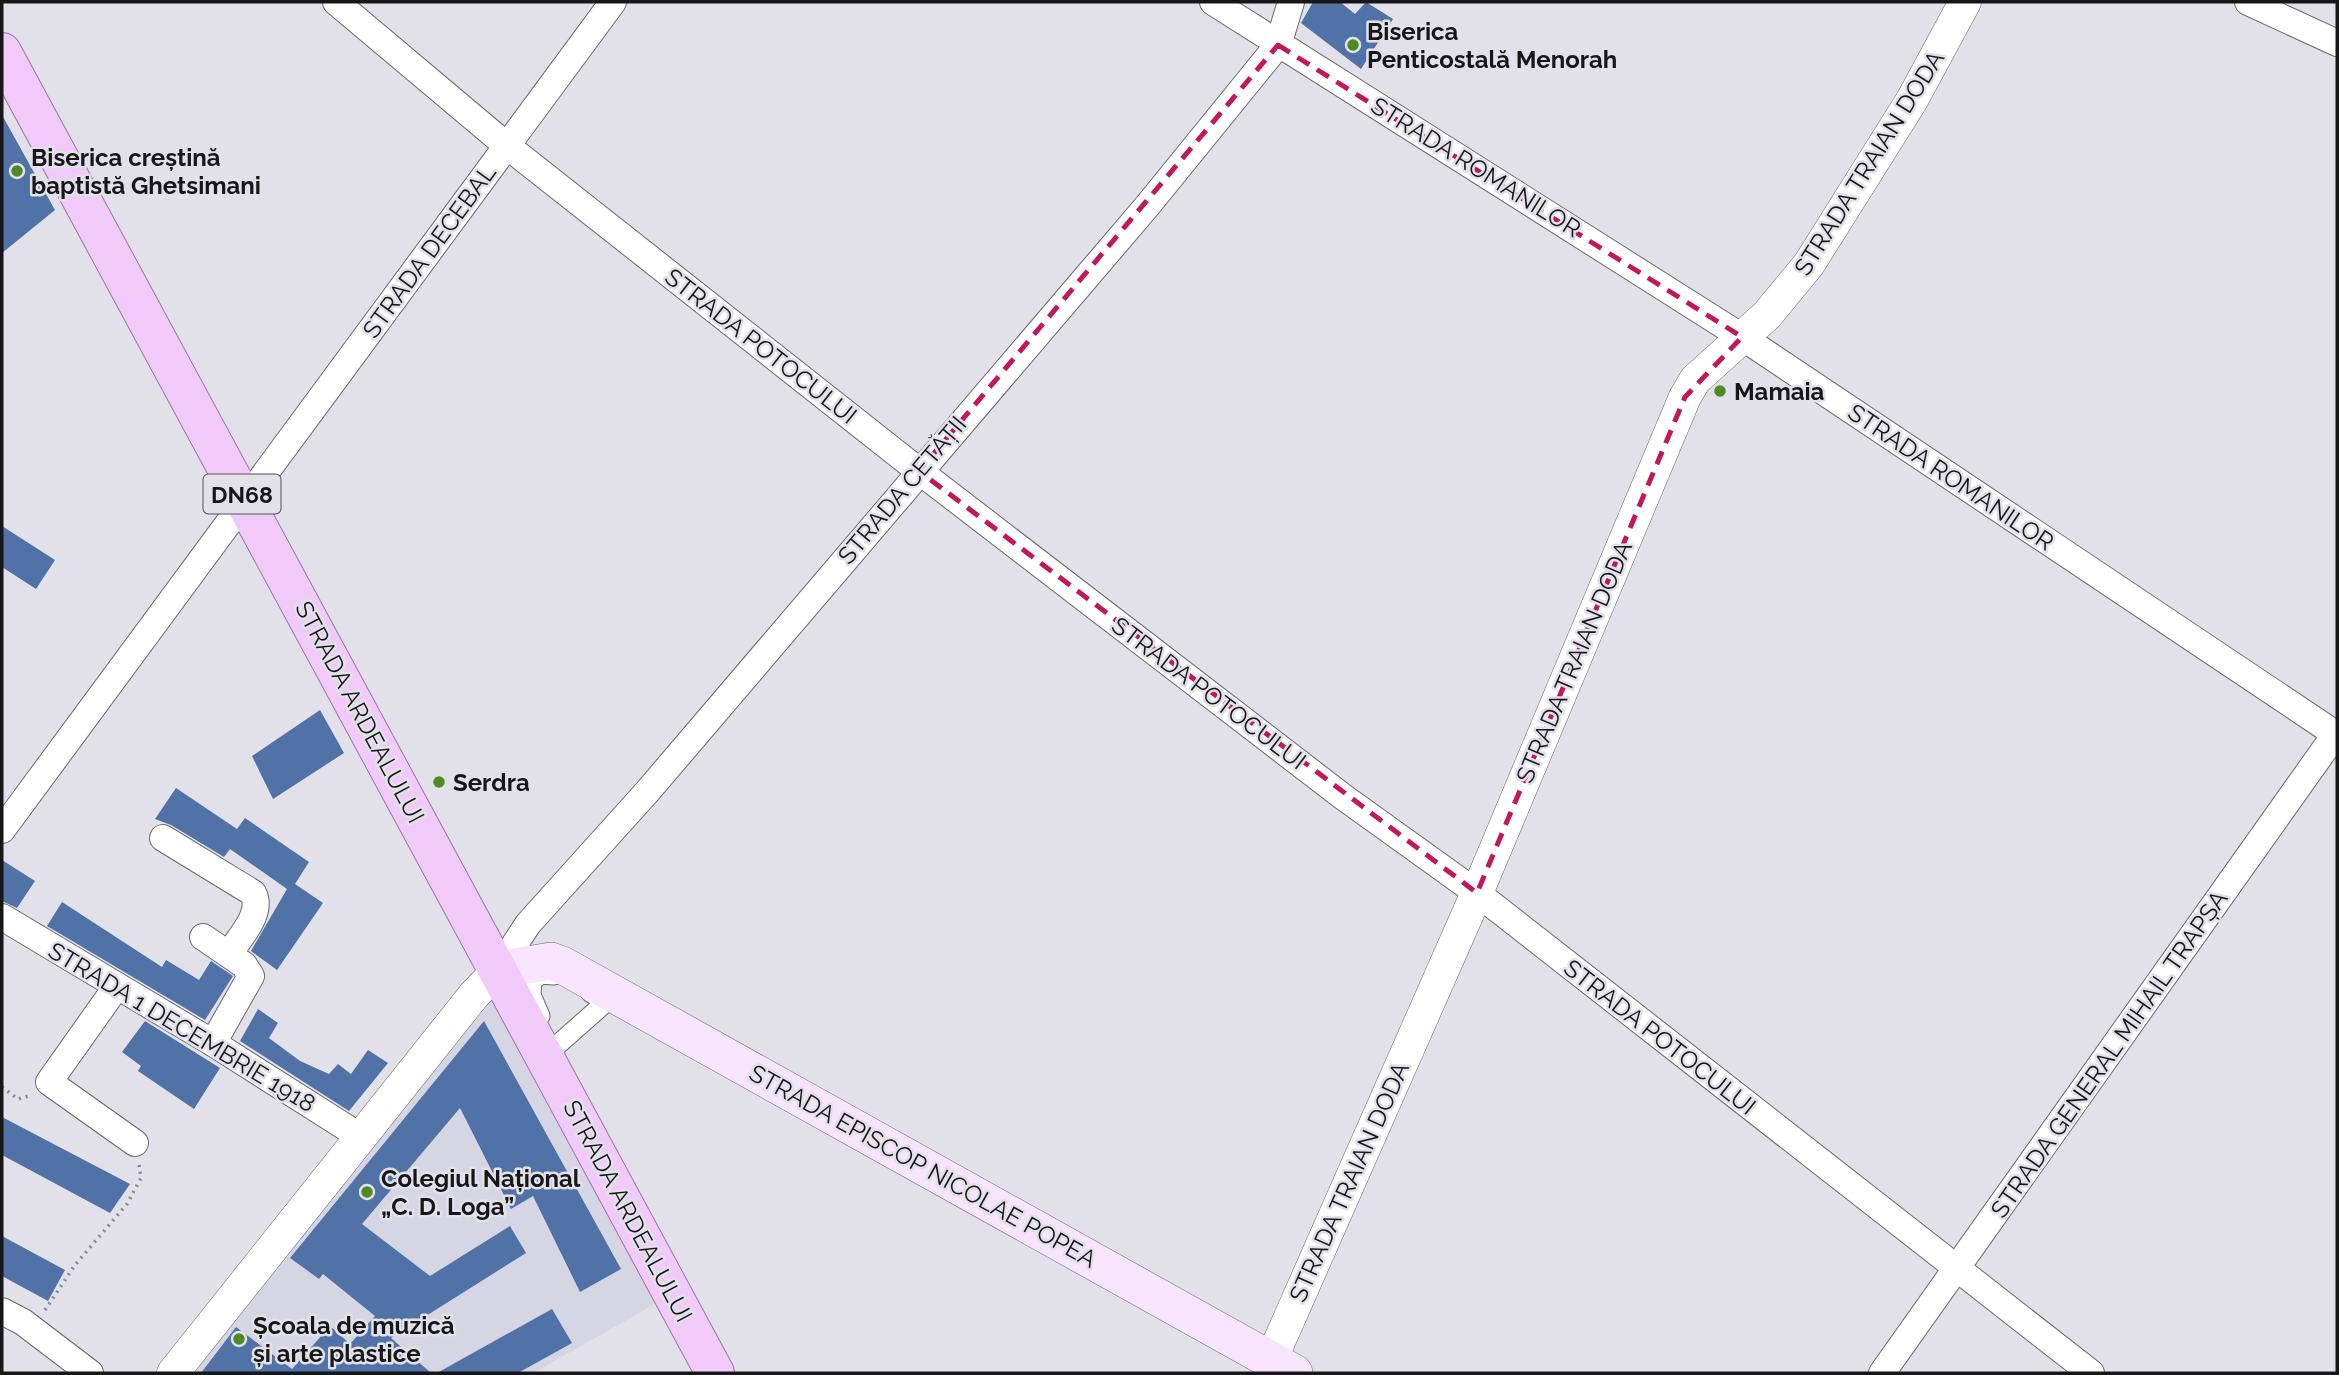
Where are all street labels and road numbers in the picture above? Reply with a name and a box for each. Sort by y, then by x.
street label: STRADA TRAIAN DODA [1788,45,1950,281]
street label: STRADA ROMANILOR [1366,91,1586,243]
street label: STRADA DECEBAL [356,159,502,343]
street label: STRADA POTOCULUI [659,262,863,430]
street label: STRADA ROMANILOR [1843,397,2059,557]
street label: STRADA CETĂȚII [832,410,972,570]
road number: DN68 [204,474,280,514]
street label: STRADA TRAIAN DODA [1510,537,1638,787]
street label: STRADA ARDEALULUI [289,596,431,828]
street label: STRADA POTOCULUI [1106,611,1312,775]
street label: STRADA GENERAL MIHAIL TRAPȘA [1984,885,2234,1223]
street label: STRADA 1 DECEMBRIE 1918 [43,936,321,1118]
street label: STRADA POTOCULUI [1558,953,1762,1121]
street label: STRADA TRAIAN DODA [1283,1057,1415,1307]
street label: STRADA EPISCOP NICOLAE POPEA [744,1058,1102,1274]
street label: STRADA ARDEALULUI [557,1095,699,1327]

